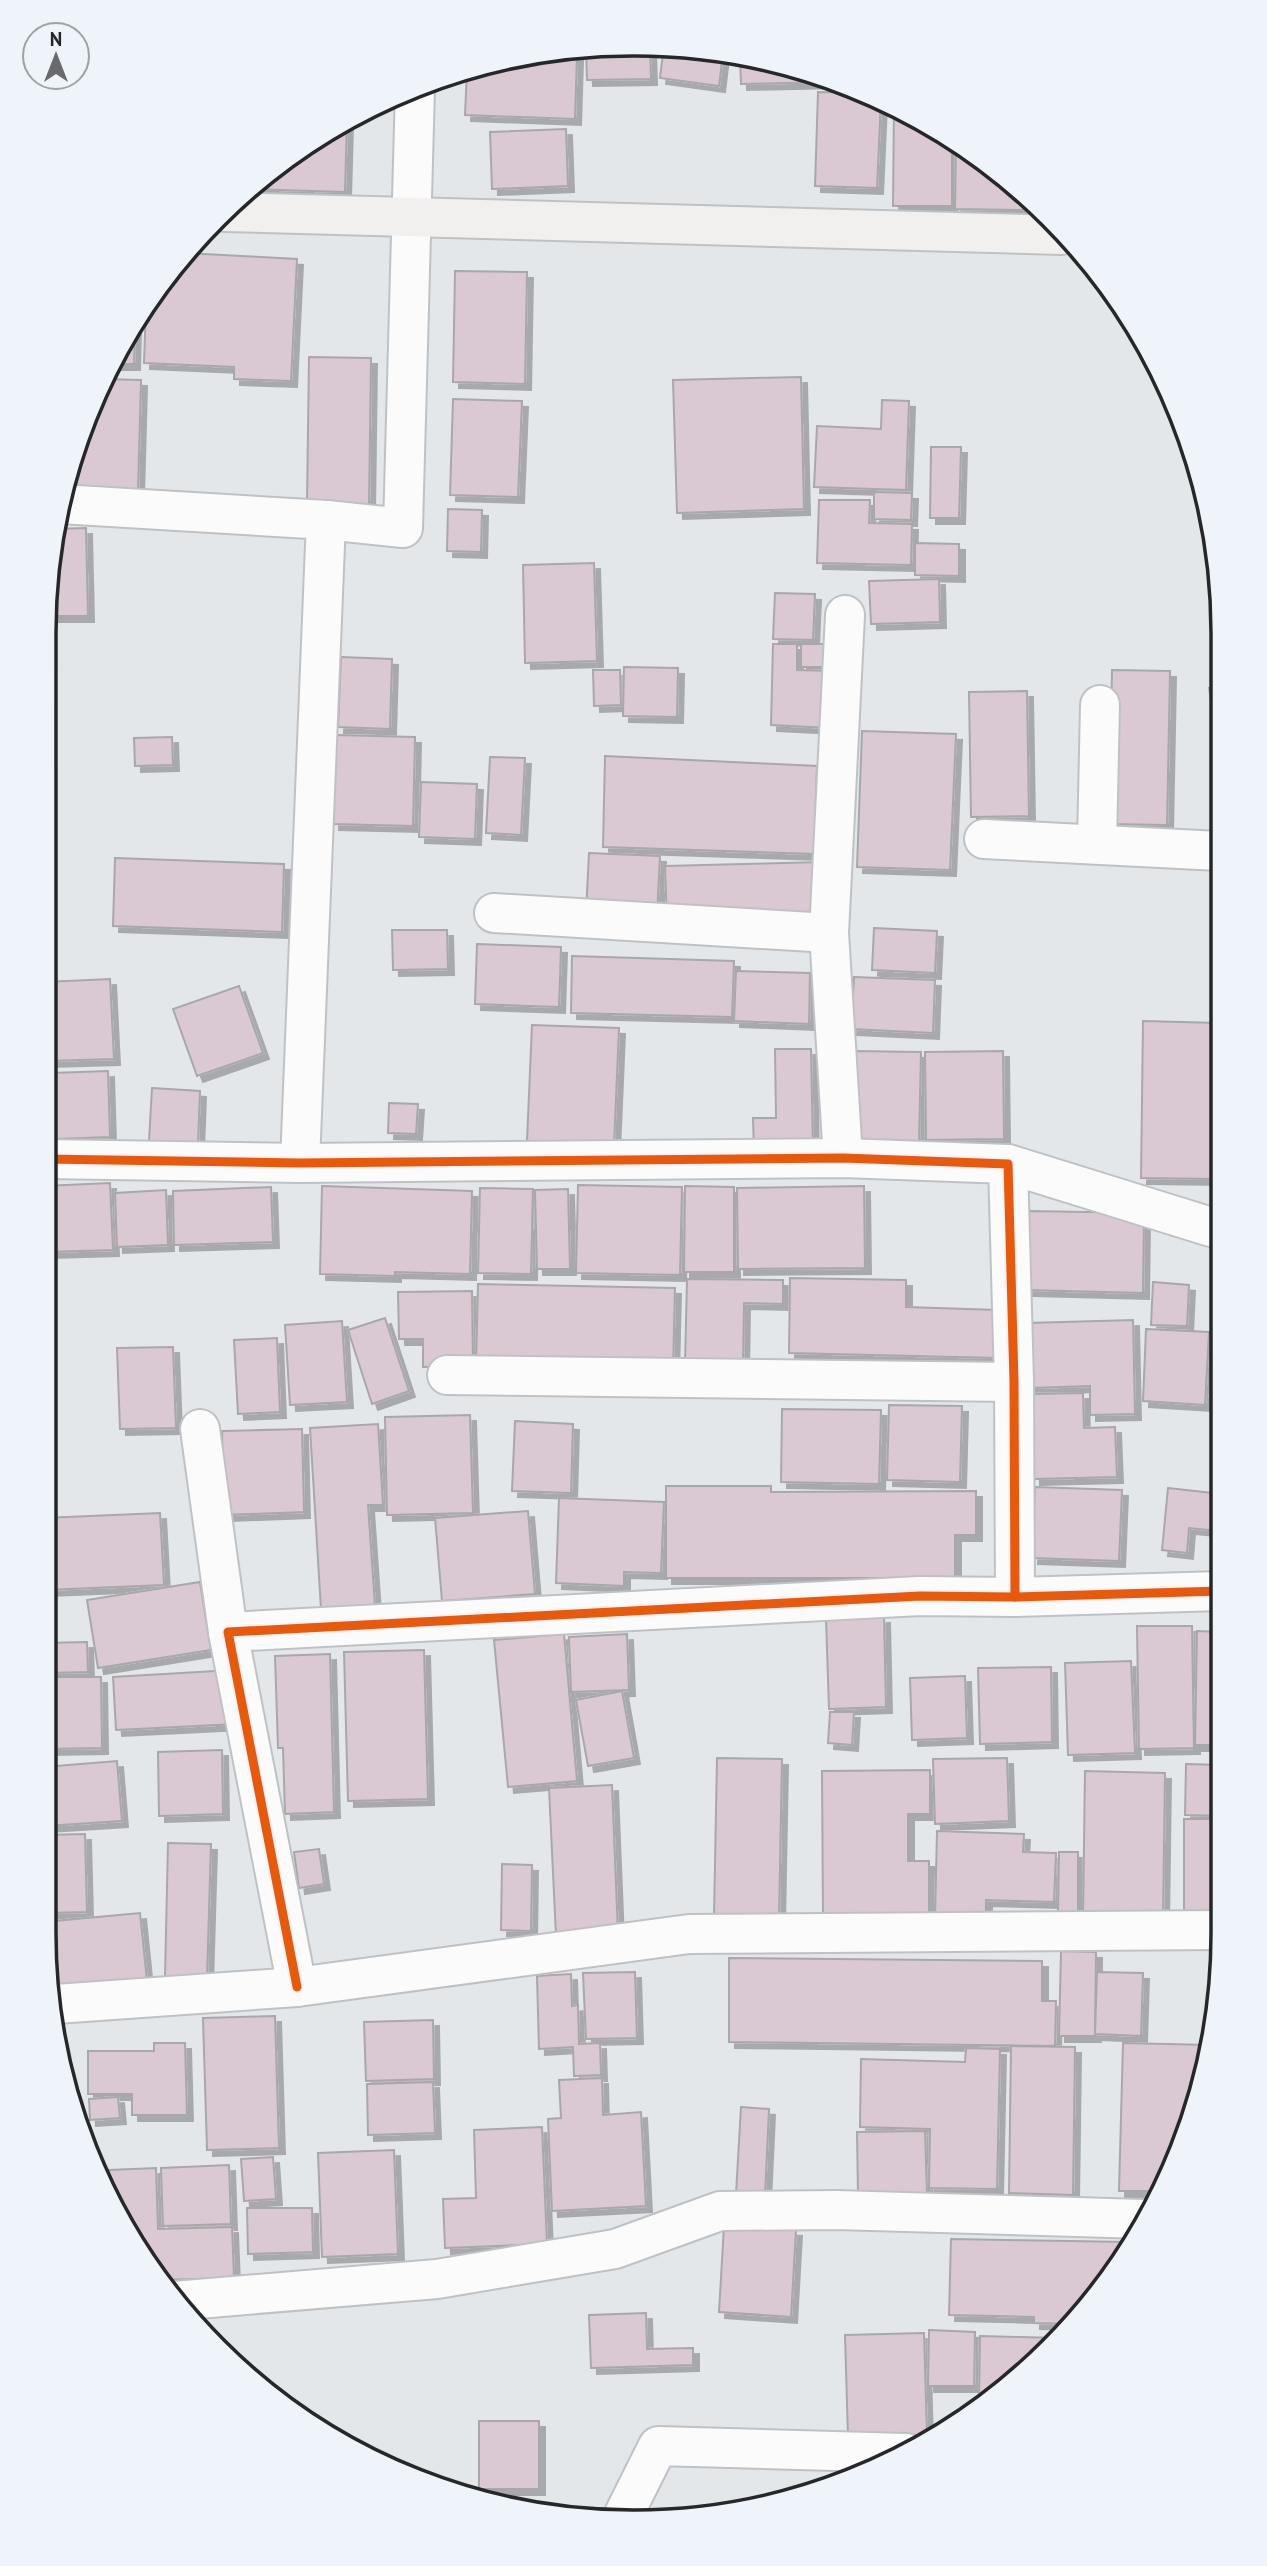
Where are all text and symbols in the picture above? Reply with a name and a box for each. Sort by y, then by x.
north arrow [21,21,91,91]
text: N [50,27,62,51]

